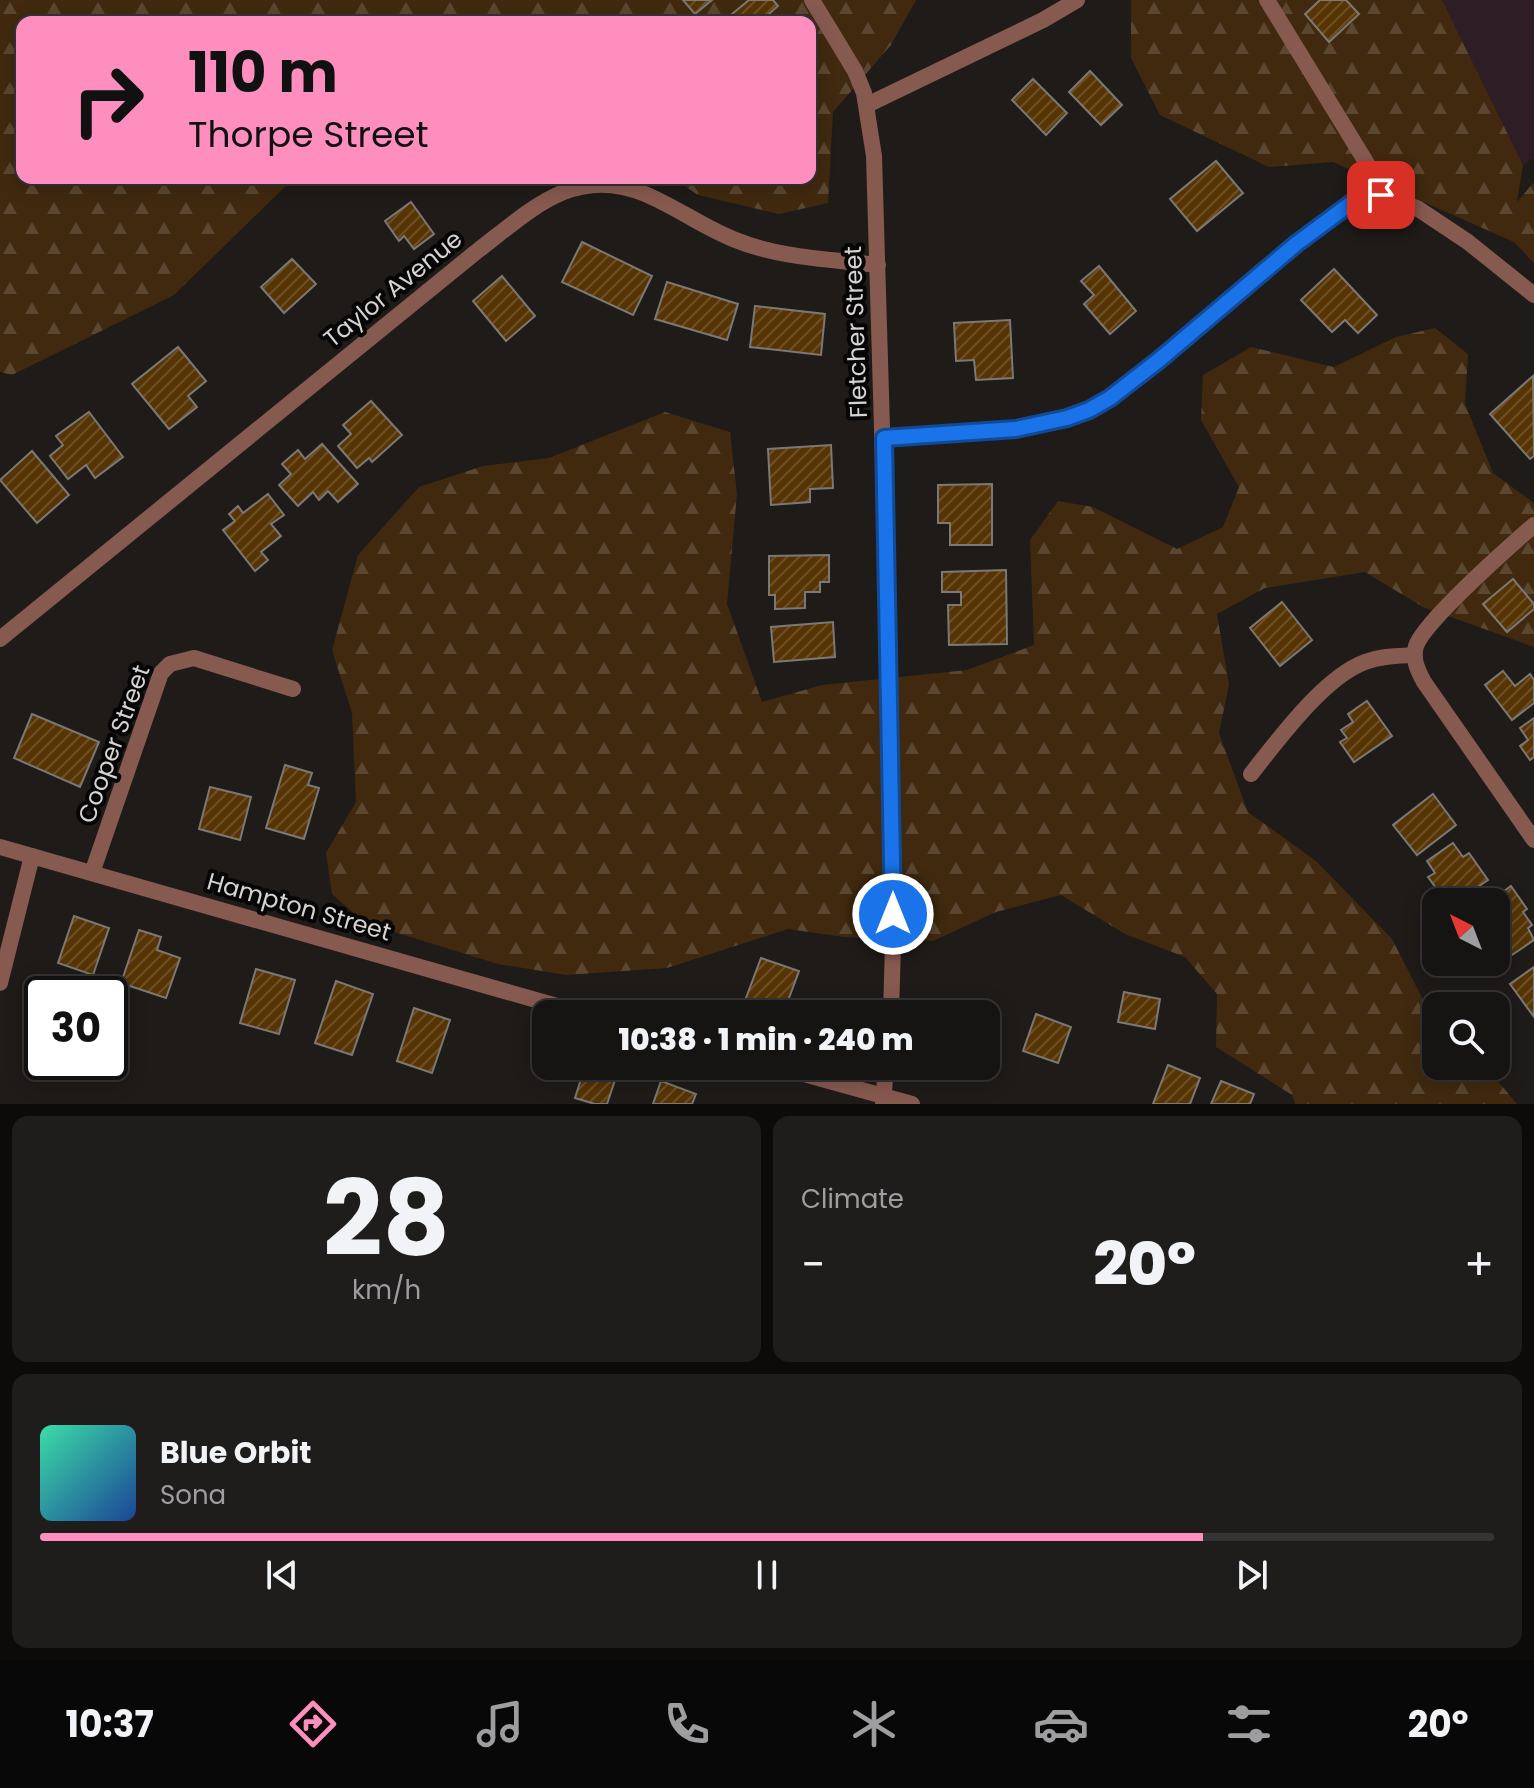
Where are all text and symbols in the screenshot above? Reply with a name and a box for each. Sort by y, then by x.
text: 110 m [188,33,338,112]
icon: right [56,48,160,152]
text: Thorpe Street [188,109,429,160]
pin [1347,161,1415,229]
icon: arrive [1359,173,1403,217]
street label: Taylor Avenue [316,222,469,355]
street label: Fletcher Street [836,245,875,419]
street label: Cooper Street [70,660,157,827]
street label: Hampton Street [203,864,395,949]
position arrow [851,872,935,956]
north arrow [1422,888,1510,976]
map controls [1422,888,1510,1080]
speed limit sign: 30 [24,976,128,1080]
button: search [1422,992,1510,1080]
text: 10:38 · 1 min · 240 m [618,1018,914,1061]
text: 28 [323,1146,450,1291]
text: Climate [801,1181,904,1217]
text: 20° [1093,1222,1196,1306]
text: − [801,1234,825,1295]
text: + [1464,1234,1494,1295]
text: km/h [352,1272,421,1308]
text: Blue Orbit [160,1431,312,1474]
text: Sona [160,1477,226,1513]
icon: previous [260,1553,304,1597]
icon: pause [745,1553,789,1597]
icon: next [1230,1553,1274,1597]
icon: directions [285,1696,341,1752]
icon: music [472,1696,528,1752]
icon: phone [659,1696,715,1752]
icon: climate [846,1696,902,1752]
icon: car [1033,1696,1089,1752]
icon: filters [1221,1696,1277,1752]
text: 10:37 [66,1699,154,1750]
text: 20° [1408,1699,1468,1750]

